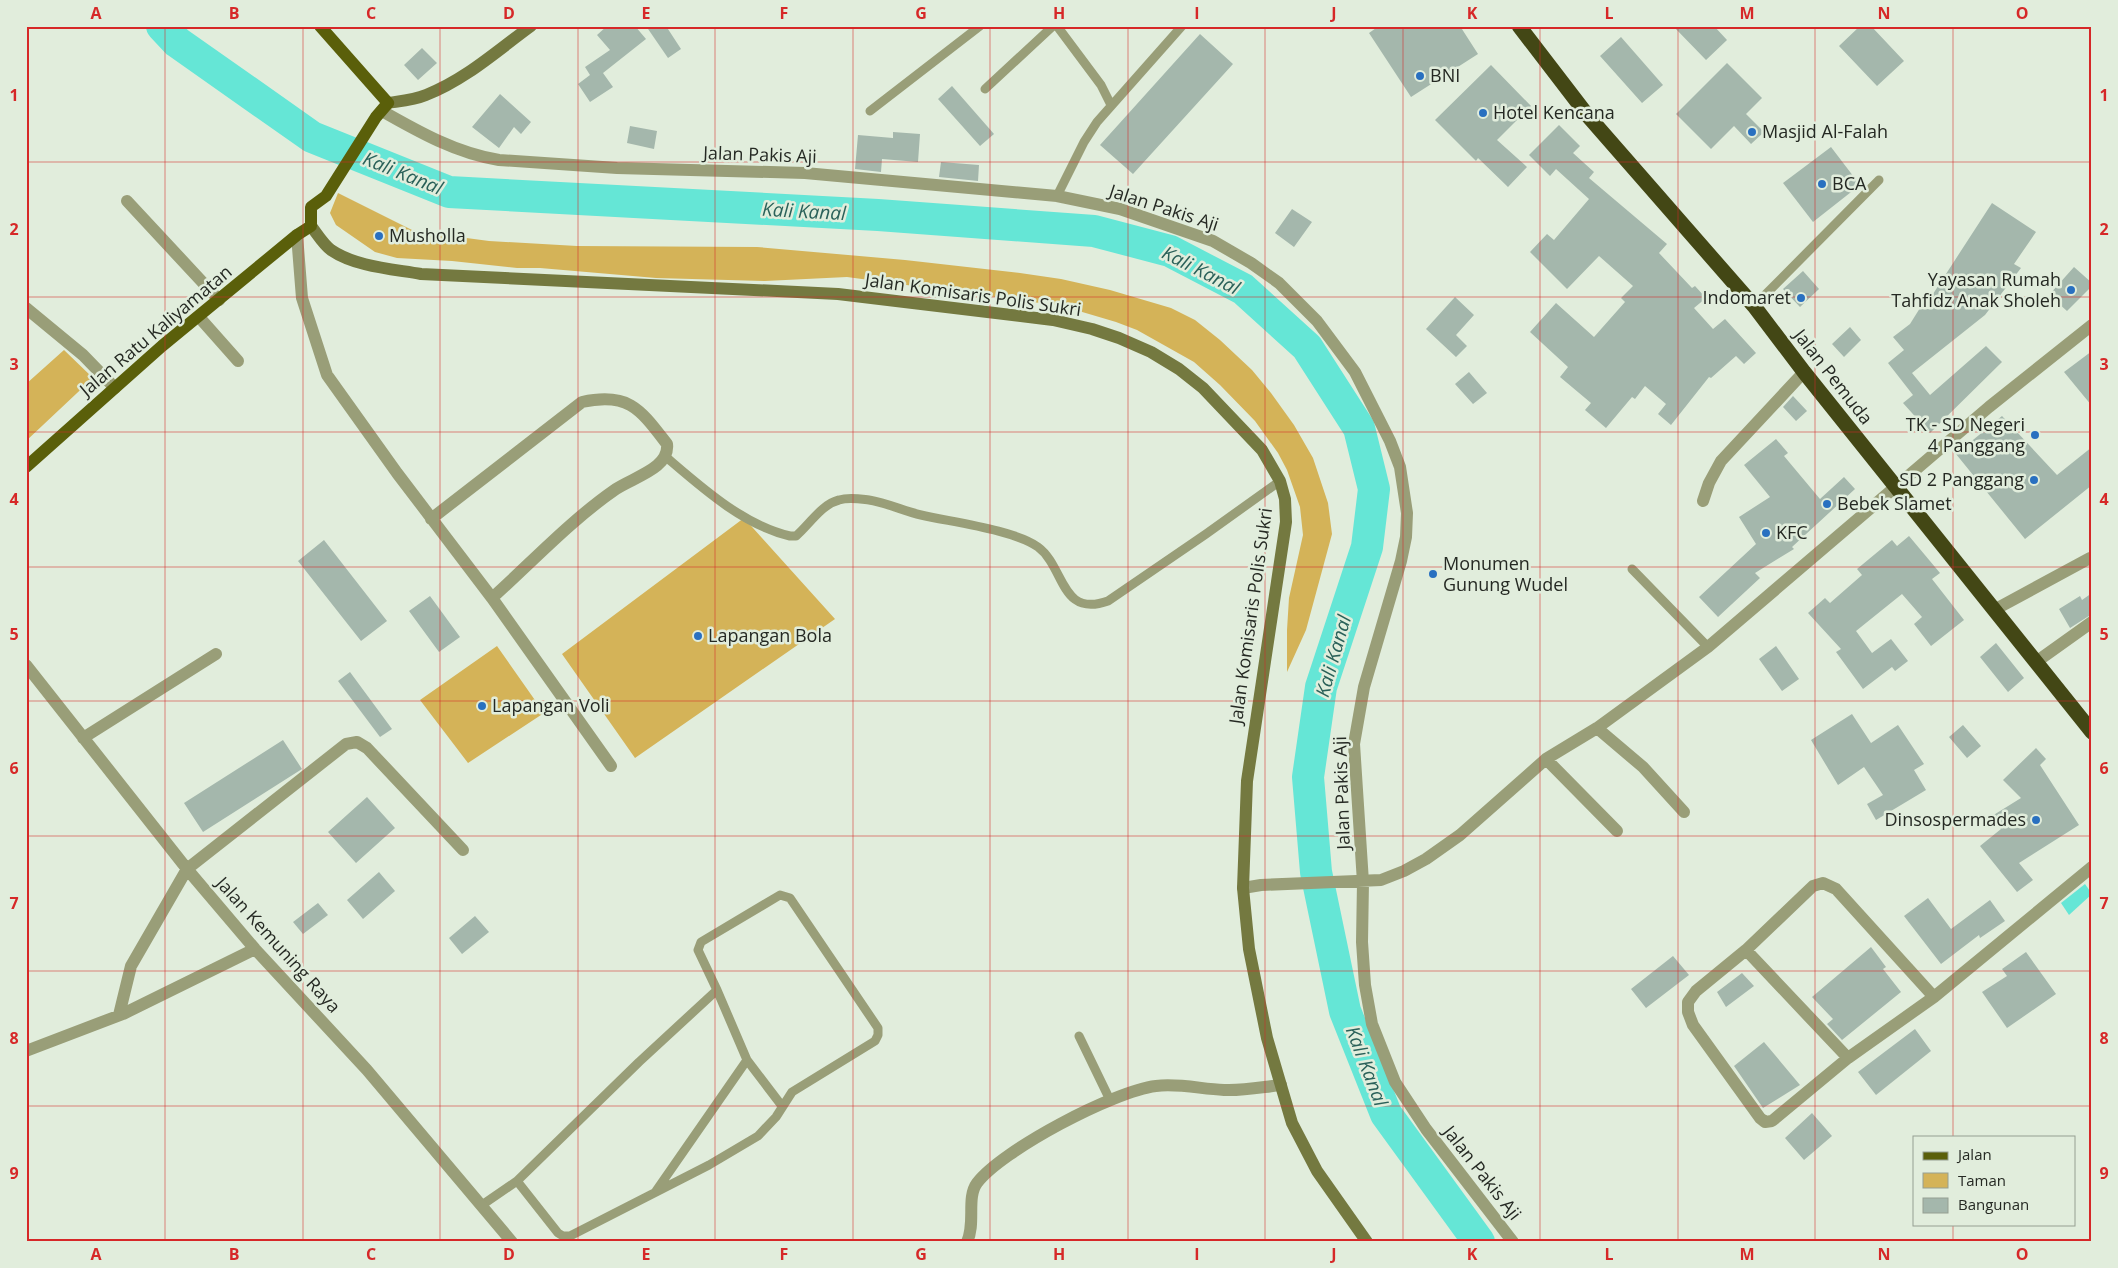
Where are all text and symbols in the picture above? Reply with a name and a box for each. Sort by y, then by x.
text: A [90,2,102,24]
text: B [229,2,239,24]
text: C [366,2,376,24]
text: D [503,2,515,24]
text: E [642,2,651,24]
text: F [780,2,788,24]
text: G [915,2,927,24]
text: H [1053,2,1065,24]
text: I [1194,2,1200,24]
text: J [1329,2,1337,24]
text: K [1467,2,1478,24]
text: L [1604,2,1614,24]
text: M [1739,2,1755,24]
text: N [1877,2,1891,24]
text: O [2016,2,2028,24]
place label: BNI [1430,63,1460,87]
marker: BNI [1414,70,1426,82]
text: 1 [9,84,19,106]
text: 1 [2099,84,2109,106]
place label: Hotel Kencana [1493,100,1615,124]
marker: Hotel Kencana [1477,107,1489,119]
place label: Masjid Al-Falah [1762,119,1888,143]
marker: Masjid Al-Falah [1746,126,1758,138]
street label: Jalan Pakis Aji [701,140,817,168]
water label: Kali Kanal [359,145,448,201]
place label: BCA [1832,171,1867,195]
street label: Jalan Pakis Aji [1105,177,1222,236]
marker: BCA [1816,178,1828,190]
water label: Kali Kanal [761,196,848,226]
text: 2 [9,218,19,240]
text: 2 [2099,218,2109,240]
place label: Musholla [389,223,466,247]
marker: Musholla [373,230,385,242]
water label: Kali Kanal [1158,239,1245,301]
street label: Jalan Ratu Kaliyamatan [73,259,236,402]
street label: Jalan Komisaris Polis Sukri [861,267,1083,321]
place label: Yayasan Rumah Tahfidz Anak Sholeh [1891,267,2061,312]
marker: Yayasan Rumah Tahfidz Anak Sholeh [2065,284,2077,296]
place label: Indomaret [1703,285,1791,309]
marker: Indomaret [1795,292,1807,304]
street label: Jalan Pemuda [1788,322,1879,429]
text: 3 [9,353,19,375]
text: 3 [2099,353,2109,375]
place label: TK - SD Negeri 4 Panggang [1906,412,2025,457]
marker: TK - SD Negeri 4 Panggang [2029,429,2041,441]
place label: SD 2 Panggang [1899,467,2024,491]
marker: SD 2 Panggang [2028,474,2040,486]
text: 4 [9,488,19,510]
text: 4 [2099,488,2109,510]
place label: Bebek Slamet [1837,491,1952,515]
marker: Bebek Slamet [1821,498,1833,510]
street label: Jalan Komisaris Polis Sukri [1223,506,1277,728]
place label: KFC [1776,520,1808,544]
marker: KFC [1760,527,1772,539]
place label: Monumen Gunung Wudel [1443,551,1568,596]
marker: Monumen Gunung Wudel [1427,568,1439,580]
water label: Kali Kanal [1309,611,1357,700]
text: 5 [9,623,19,645]
place label: Lapangan Bola [708,623,832,647]
text: 5 [2099,623,2109,645]
marker: Lapangan Bola [692,630,704,642]
place label: Lapangan Voli [492,693,610,717]
marker: Lapangan Voli [476,700,488,712]
street label: Jalan Pakis Aji [1327,736,1355,852]
text: 6 [9,757,19,779]
text: 6 [2099,757,2109,779]
place label: Dinsospermades [1885,807,2026,831]
marker: Dinsospermades [2030,814,2042,826]
street label: Jalan Kemuning Raya [210,870,346,1017]
text: 7 [9,892,19,914]
text: 7 [2099,892,2109,914]
water label: Kali Kanal [1340,1022,1395,1111]
text: 8 [9,1027,19,1049]
text: 8 [2099,1027,2109,1049]
street label: Jalan Pakis Aji [1437,1119,1527,1225]
legend [1913,1136,2076,1226]
text: Jalan [1956,1144,1992,1164]
text: 9 [9,1162,19,1184]
text: 9 [2099,1162,2109,1184]
text: Taman [1958,1170,2006,1190]
text: Bangunan [1958,1194,2029,1214]
text: A [90,1243,102,1265]
text: B [229,1243,239,1265]
text: C [366,1243,376,1265]
text: D [503,1243,515,1265]
text: E [642,1243,651,1265]
text: F [780,1243,788,1265]
text: G [915,1243,927,1265]
text: H [1053,1243,1065,1265]
text: I [1194,1243,1200,1265]
text: J [1329,1243,1337,1265]
text: K [1467,1243,1478,1265]
text: L [1604,1243,1614,1265]
text: M [1739,1243,1755,1265]
text: N [1877,1243,1891,1265]
text: O [2016,1243,2028,1265]

